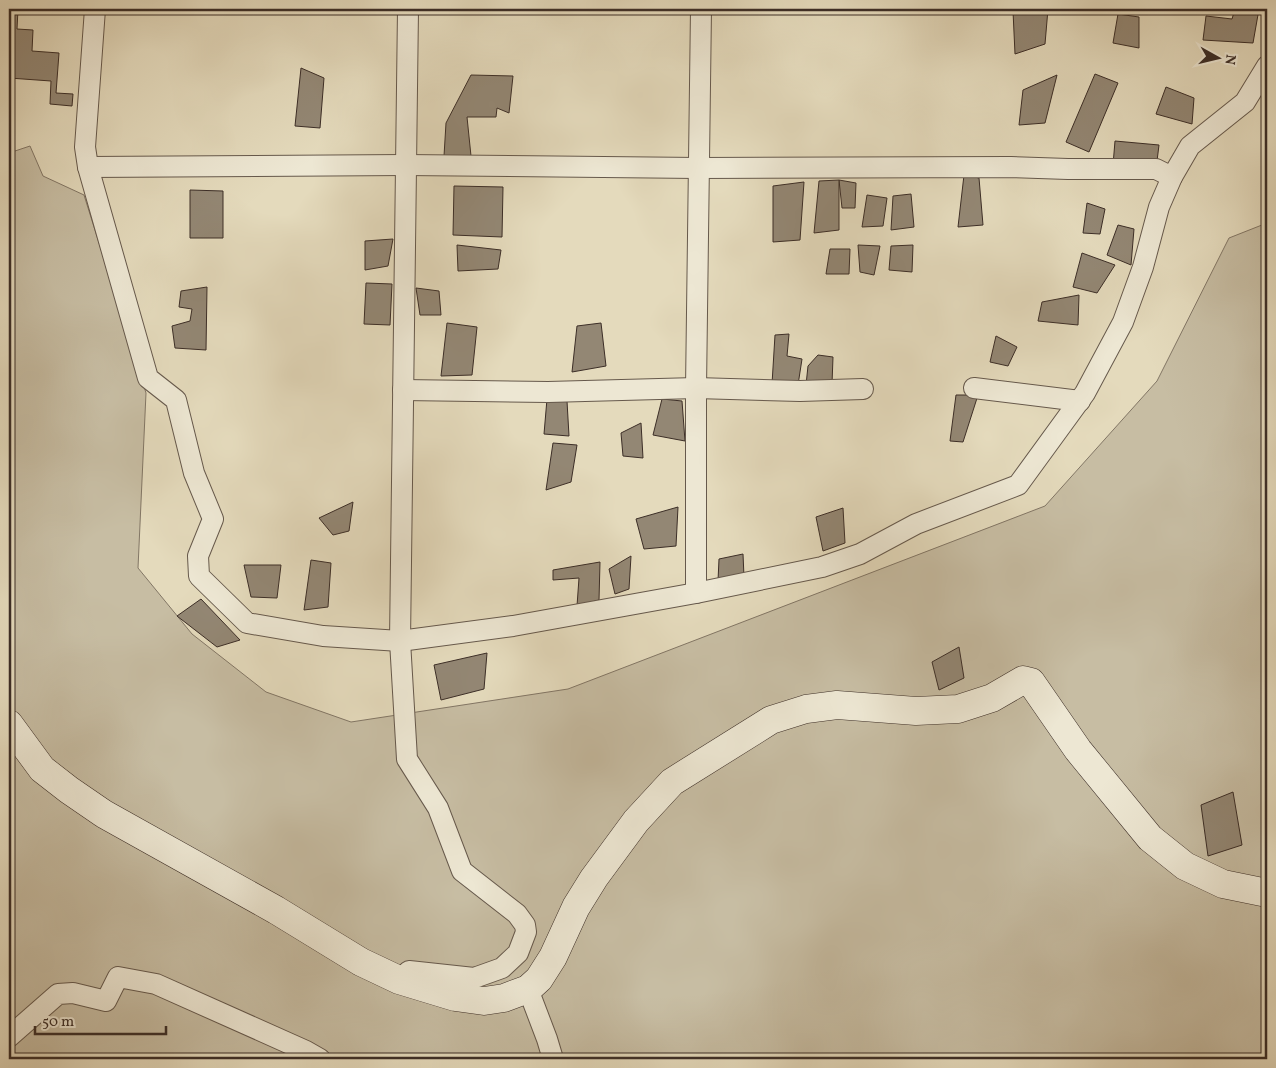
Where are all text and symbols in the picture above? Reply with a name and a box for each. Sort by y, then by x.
north arrow [1194,32,1244,82]
text: N [1219,53,1240,66]
scale bar [35,1003,166,1035]
text: 50 m [42,1012,74,1033]

